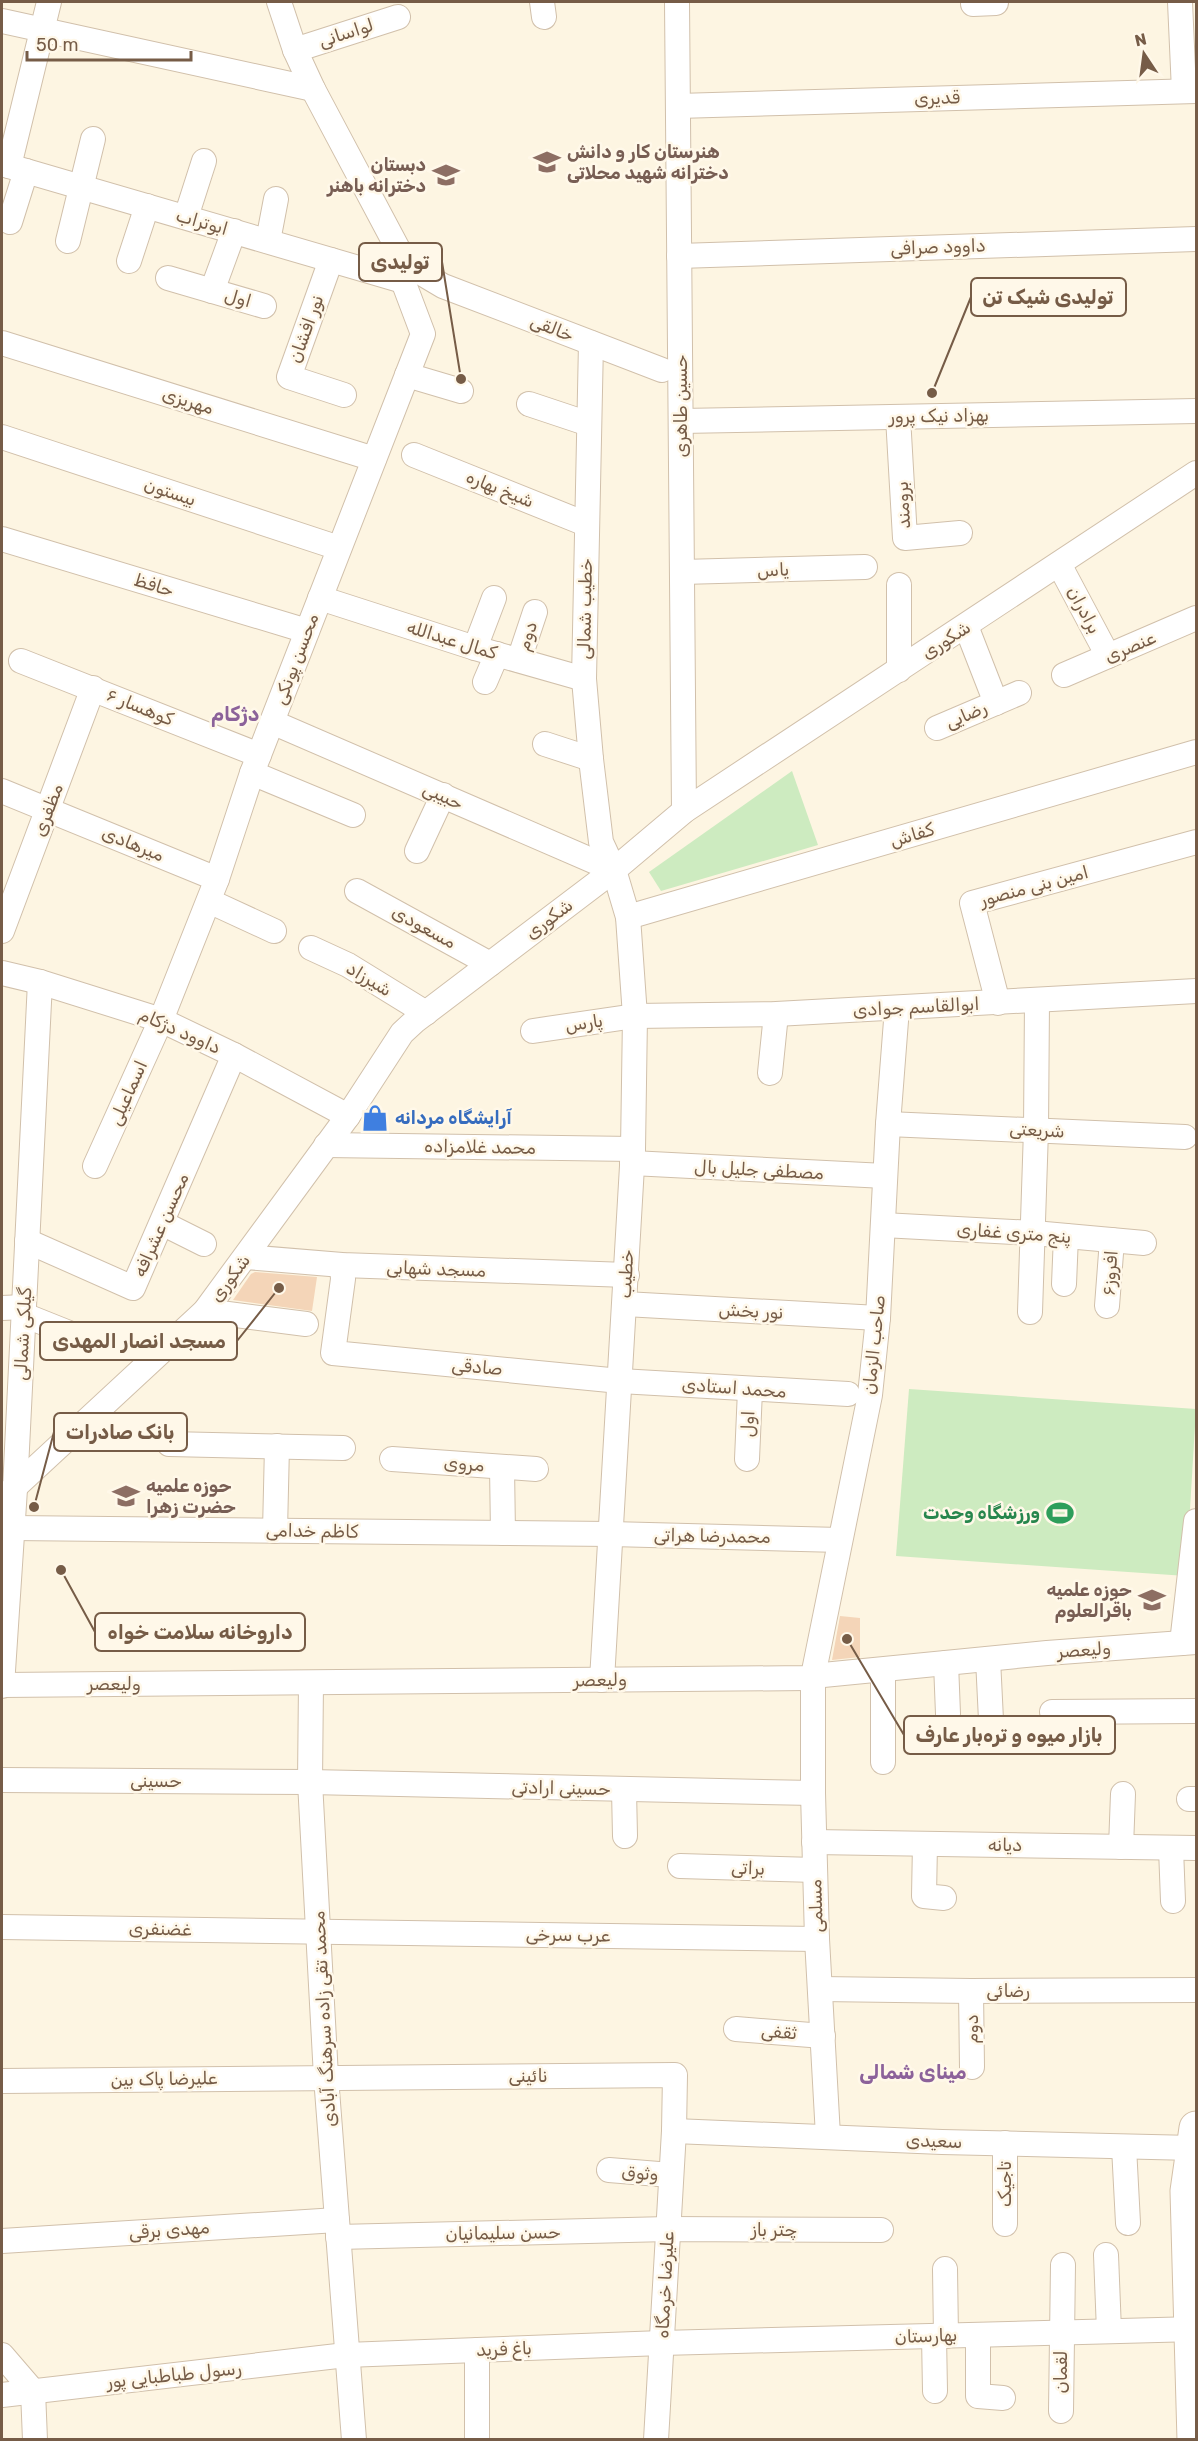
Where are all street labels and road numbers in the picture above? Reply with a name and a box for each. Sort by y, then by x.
street label: لواسانی [316,14,376,52]
street label: قدیری [914,86,960,110]
street label: ابوتراب [173,204,231,240]
street label: داوود صرافی [890,234,986,260]
street label: اول [222,284,254,312]
street label: نور افشان [284,292,328,366]
street label: خالقی [527,310,577,346]
street label: حسین طاهری [670,355,692,457]
street label: مهریزی [160,383,216,419]
street label: بهزاد نیک پرور [888,404,989,429]
street label: شیخ بهاره [462,465,537,514]
street label: بیستون [141,473,199,511]
street label: برومند [891,481,915,529]
street label: خطیب شمالی [573,558,597,660]
street label: یاس [757,558,790,582]
street label: حافظ [132,569,176,601]
street label: برادران [1062,582,1106,638]
street label: محسن پونکی [269,610,324,708]
street label: کمال عبدالله [404,616,500,664]
street label: شکوری [917,616,975,664]
street label: دوم [512,619,542,653]
street label: عنصری [1101,626,1159,668]
street label: کوهسار ۶ [103,684,177,730]
street label: رضایی [942,696,990,734]
street label: حبیبی [419,777,467,815]
street label: مظفری [28,780,68,840]
street label: کفاش [887,818,937,852]
street label: میرهادی [99,822,167,866]
street label: امین بنی منصور [976,861,1091,911]
street label: شکوری [521,894,577,944]
street label: مسعودی [388,900,460,954]
street label: شیرزاد [342,957,396,1001]
street label: ابوالقاسم جوادی [852,993,980,1022]
street label: داوود دژکام [136,1003,224,1059]
street label: پارس [564,1009,604,1038]
street label: اسماعیلی [104,1057,152,1129]
street label: شریعتی [1009,1118,1065,1142]
street label: محمد غلامزاده [424,1135,536,1159]
street label: مصطفی جلیل بال [694,1156,824,1184]
street label: محسن عشرافه [128,1170,194,1280]
street label: پنج متری غفاری [956,1218,1072,1249]
street label: خطیب [614,1249,638,1299]
street label: شکوری [205,1250,255,1306]
street label: افروز۶ [1097,1250,1123,1296]
street label: مسجد شهابی [386,1256,486,1282]
street label: گيلکی شمالی [10,1287,36,1381]
street label: صاحب الزمان [858,1294,890,1396]
street label: نور بخش [718,1298,784,1324]
street label: صادقی [451,1354,503,1380]
street label: محمد استادی [681,1373,787,1403]
street label: اول [737,1410,759,1438]
street label: مروی [443,1452,485,1476]
street label: کاظم خدامی [265,1519,359,1544]
street label: محمدرضا هراتی [653,1524,771,1548]
street label: ولیعصر [1055,1637,1112,1663]
street label: ولیعصر [572,1669,627,1691]
street label: ولیعصر [86,1673,141,1695]
street label: حسینی [130,1770,182,1792]
street label: حسینی ارادتی [511,1776,611,1800]
street label: دیانه [988,1834,1022,1856]
street label: براتی [731,1856,765,1880]
street label: مسلمی [804,1879,828,1933]
street label: محمد تقی زاده سرهنگ آبادی [307,1910,341,2128]
street label: غضنفری [128,1917,192,1941]
street label: عرب سرخی [525,1923,611,1947]
street label: رضائی [986,1980,1030,2002]
street label: دوم [961,2014,983,2044]
street label: ثقفی [760,2020,798,2044]
street label: نائینی [508,2065,548,2087]
street label: علیرضا پاک بین [111,2067,218,2092]
street label: سعیدی [905,2129,963,2153]
street label: وثوق [620,2160,660,2186]
street label: تاجیک [994,2161,1016,2207]
street label: مهدی برقی [128,2216,210,2244]
street label: چتر باز [750,2219,797,2241]
street label: حسن سلیمانیان [445,2221,561,2245]
street label: علیرضا خرمگاه [651,2231,679,2339]
street label: بهارستان [894,2324,958,2348]
street label: باغ فرید [476,2337,532,2362]
street label: لقمان [1050,2351,1072,2393]
street label: رسول طباطبایی پور [104,2357,243,2394]

